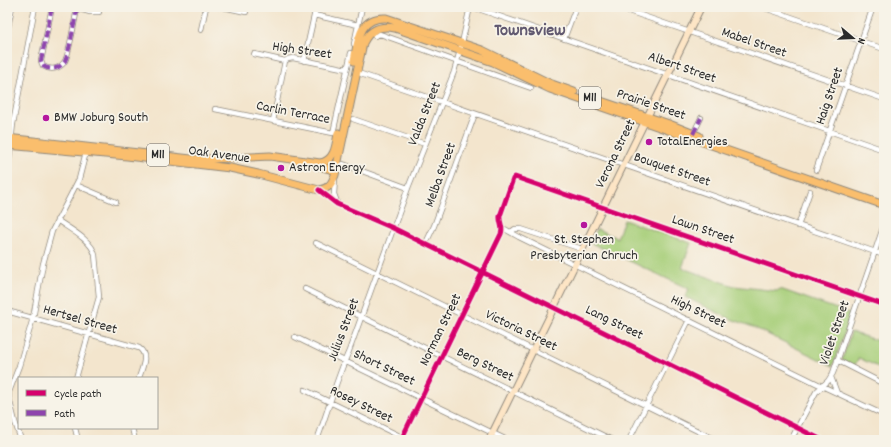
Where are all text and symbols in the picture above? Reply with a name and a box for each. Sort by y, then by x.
north arrow [833,18,873,58]
district label: Townsview [494,19,566,44]
street label: Mabel Street [719,23,789,63]
text: N [852,35,869,46]
street label: High Street [271,37,333,65]
street label: Albert Street [645,47,719,89]
street label: Haig Street [811,65,849,127]
street label: Valda Street [403,79,447,149]
street label: Prairie Street [614,84,688,126]
road number: M11 [579,87,601,109]
street label: Carlin Terrace [254,96,332,130]
place label: BMW Joburg South [54,108,148,128]
marker: BMW Joburg South [41,113,51,123]
street label: Verona Street [591,116,641,192]
place label: TotalEnergies [657,132,728,152]
marker: TotalEnergies [644,137,654,147]
street label: Melba Street [420,140,462,210]
street label: Oak Avenue [187,141,251,169]
road number: M11 [147,144,169,166]
street label: Bouquet Street [631,148,713,192]
place label: Astron Energy [289,158,365,178]
marker: Astron Energy [276,163,286,173]
street label: Lawn Street [669,210,737,250]
marker: St. Stephen Presbyterian Chruch [579,220,589,230]
place label: St. Stephen Presbyterian Chruch [530,230,638,266]
street label: Norman Street [415,290,467,370]
street label: High Street [667,290,729,334]
street label: Julius Street [323,296,365,364]
street label: Violet Street [815,298,855,368]
street label: Hertsel Street [41,300,119,340]
street label: Lang Street [582,300,646,346]
street label: Victoria Street [482,305,560,357]
street label: Berg Street [453,343,517,387]
street label: Short Street [350,344,418,392]
legend [18,377,158,429]
street label: Rosey Street [326,381,396,429]
text: Cycle path [54,386,102,403]
text: Path [54,406,75,423]

